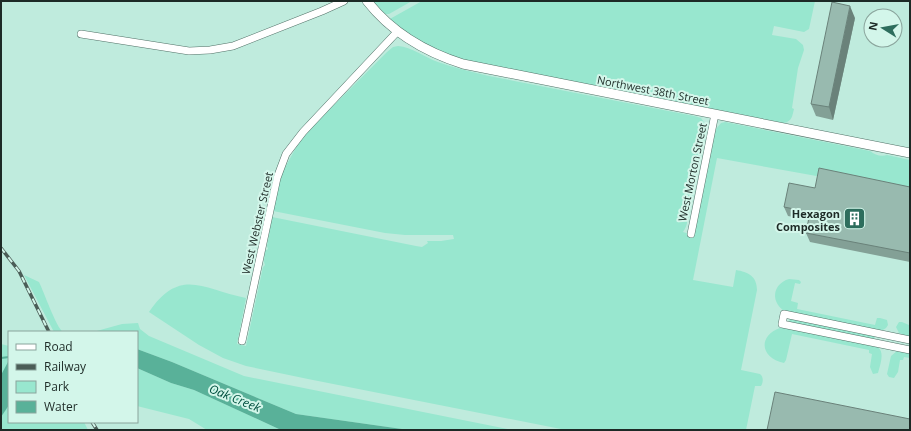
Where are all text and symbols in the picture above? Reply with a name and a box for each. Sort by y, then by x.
north arrow [863,8,903,48]
text: N [864,20,881,32]
street label: Northwest 38th Street [596,72,710,108]
street label: West Morton Street [674,121,710,223]
street label: West Webster Street [238,170,276,276]
place label: Hexagon Composites [776,206,841,234]
building icon: Hexagon Composites [842,206,868,232]
legend [8,331,138,423]
text: Road [44,338,73,355]
text: Railway [44,358,87,375]
text: Park [44,378,70,395]
water label: Oak Creek [207,380,264,416]
text: Water [44,398,78,415]

